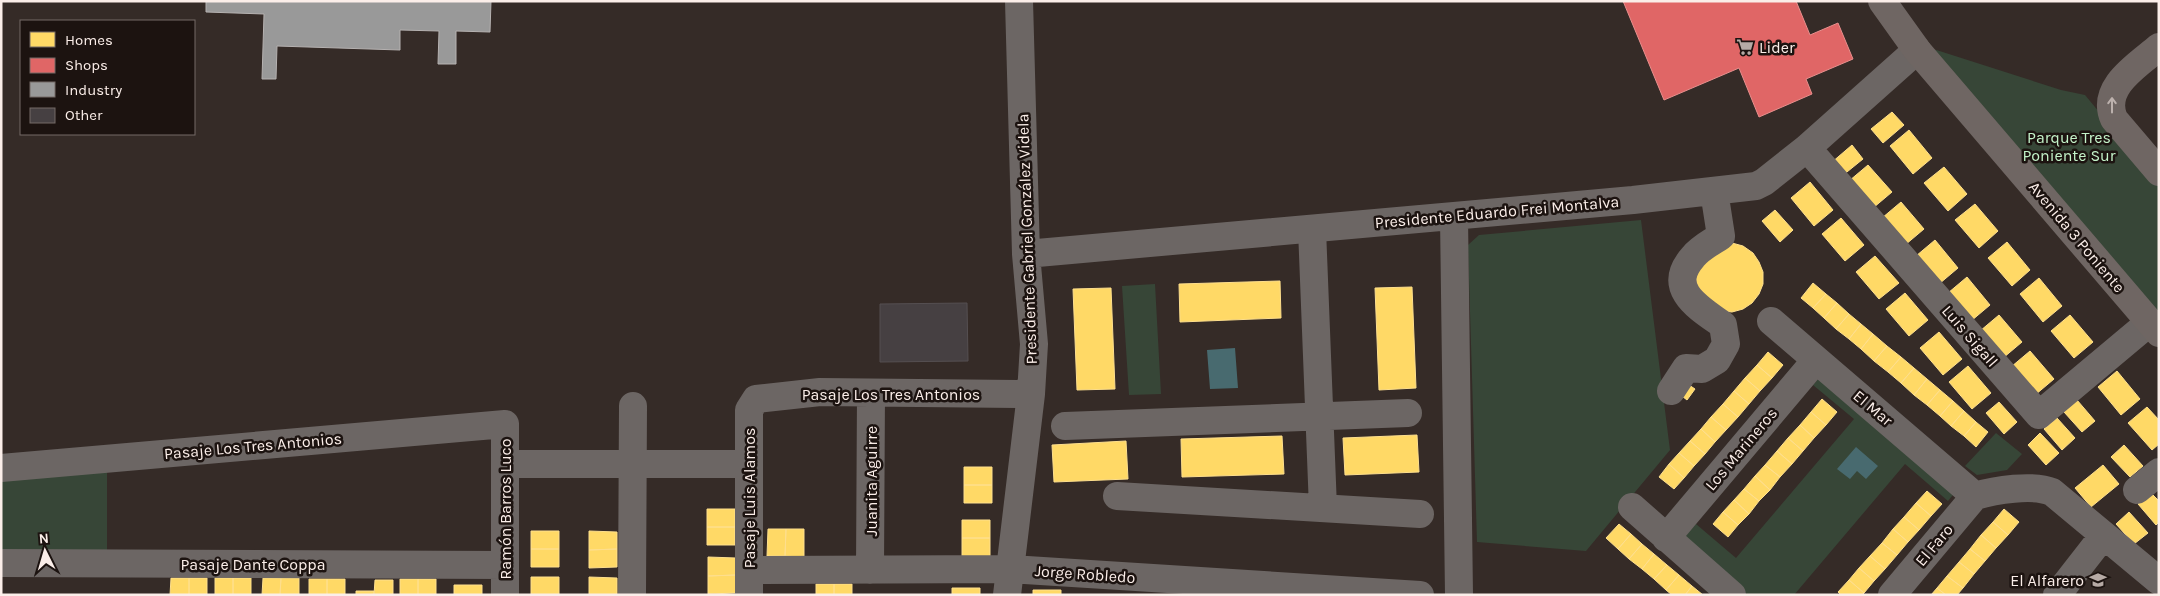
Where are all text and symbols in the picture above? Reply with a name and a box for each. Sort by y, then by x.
legend [20,20,195,135]
text: Homes [65,31,113,49]
supermarket icon: Lider [1735,37,1755,57]
place label: Lider [1759,38,1795,57]
text: Shops [65,56,108,74]
text: Industry [65,81,122,99]
one-way arrow [2107,97,2117,113]
text: Other [65,106,103,124]
street label: Presidente Gabriel González Videla [1013,113,1041,365]
park label: Parque Tres Poniente Sur [2022,128,2116,165]
street label: Avenida 3 Poniente [2025,178,2129,296]
street label: Presidente Eduardo Frei Montalva [1374,192,1620,232]
street label: Luis Sigall [1938,301,2002,371]
street label: Pasaje Los Tres Antonios [802,385,980,404]
street label: El Mar [1849,386,1897,430]
street label: Los Marineros [1701,404,1781,494]
street label: Juanita Aguirre [862,426,881,536]
street label: Pasaje Luis Alamos [740,428,759,568]
street label: Pasaje Los Tres Antonios [163,429,343,463]
street label: Ramón Barros Luco [496,438,515,580]
street label: El Faro [1911,520,1957,570]
north arrow [20,526,70,576]
text: N [38,530,50,547]
street label: Pasaje Dante Coppa [180,555,326,574]
street label: Jorge Robledo [1034,561,1136,587]
school or university icon: El Alfarero [2088,570,2108,590]
place label: El Alfarero [2010,571,2084,590]

